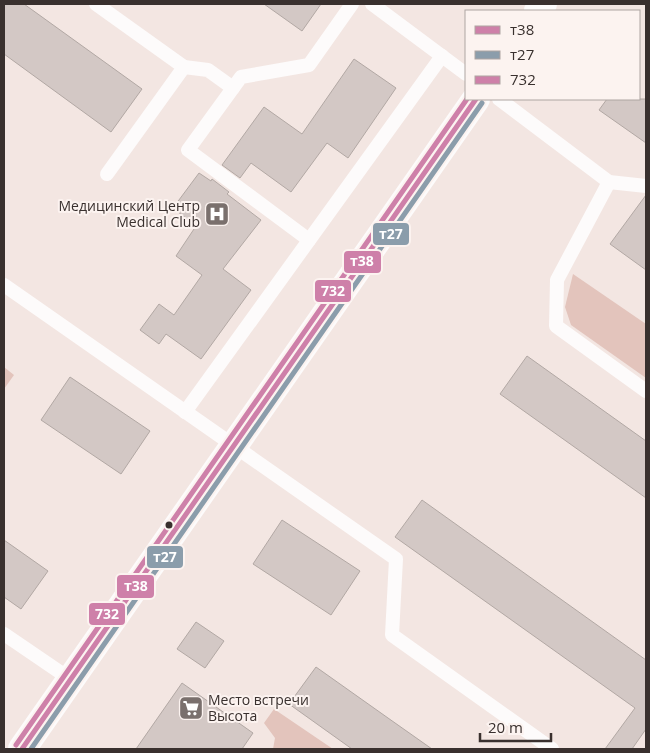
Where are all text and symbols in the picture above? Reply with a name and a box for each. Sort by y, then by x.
legend [465,10,640,100]
text: т38 [510,19,534,39]
text: т27 [510,44,534,64]
text: 732 [510,69,536,89]
place label: Медицинский Центр Medical Club [59,196,200,231]
hospital icon: Медицинский Центр Medical Club [204,201,230,227]
line badge: т27 [372,222,410,246]
text: т27 [379,224,403,243]
line badge: т38 [343,250,382,274]
text: т38 [350,251,374,270]
line badge: 732 [314,279,352,303]
text: 732 [321,281,345,300]
unlabelled marker [164,520,174,530]
line badge: т27 [146,545,184,569]
text: т27 [153,547,177,566]
line badge: т38 [116,574,155,599]
text: т38 [124,576,148,595]
line badge: 732 [88,602,126,626]
text: 732 [95,604,119,623]
place label: Место встречи Высота [208,690,309,725]
supermarket icon: Место встречи Высота [178,695,204,721]
scale bar [480,710,551,742]
text: 20 m [488,717,523,737]

